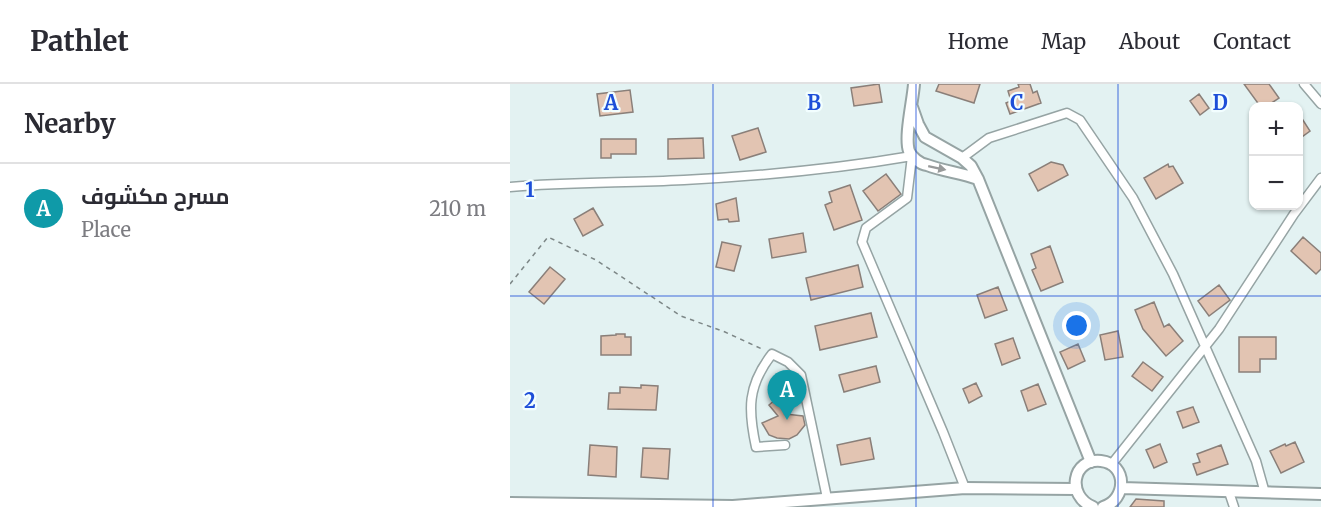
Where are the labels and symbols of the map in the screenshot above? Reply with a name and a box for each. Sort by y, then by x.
text: A [603,90,619,115]
text: B [807,90,821,115]
text: C [1010,90,1024,115]
text: D [1212,90,1228,115]
one-way arrow [928,164,947,173]
text: 1 [525,177,535,202]
your location [1062,311,1091,340]
pin: A [768,370,806,420]
text: 2 [524,388,536,413]

